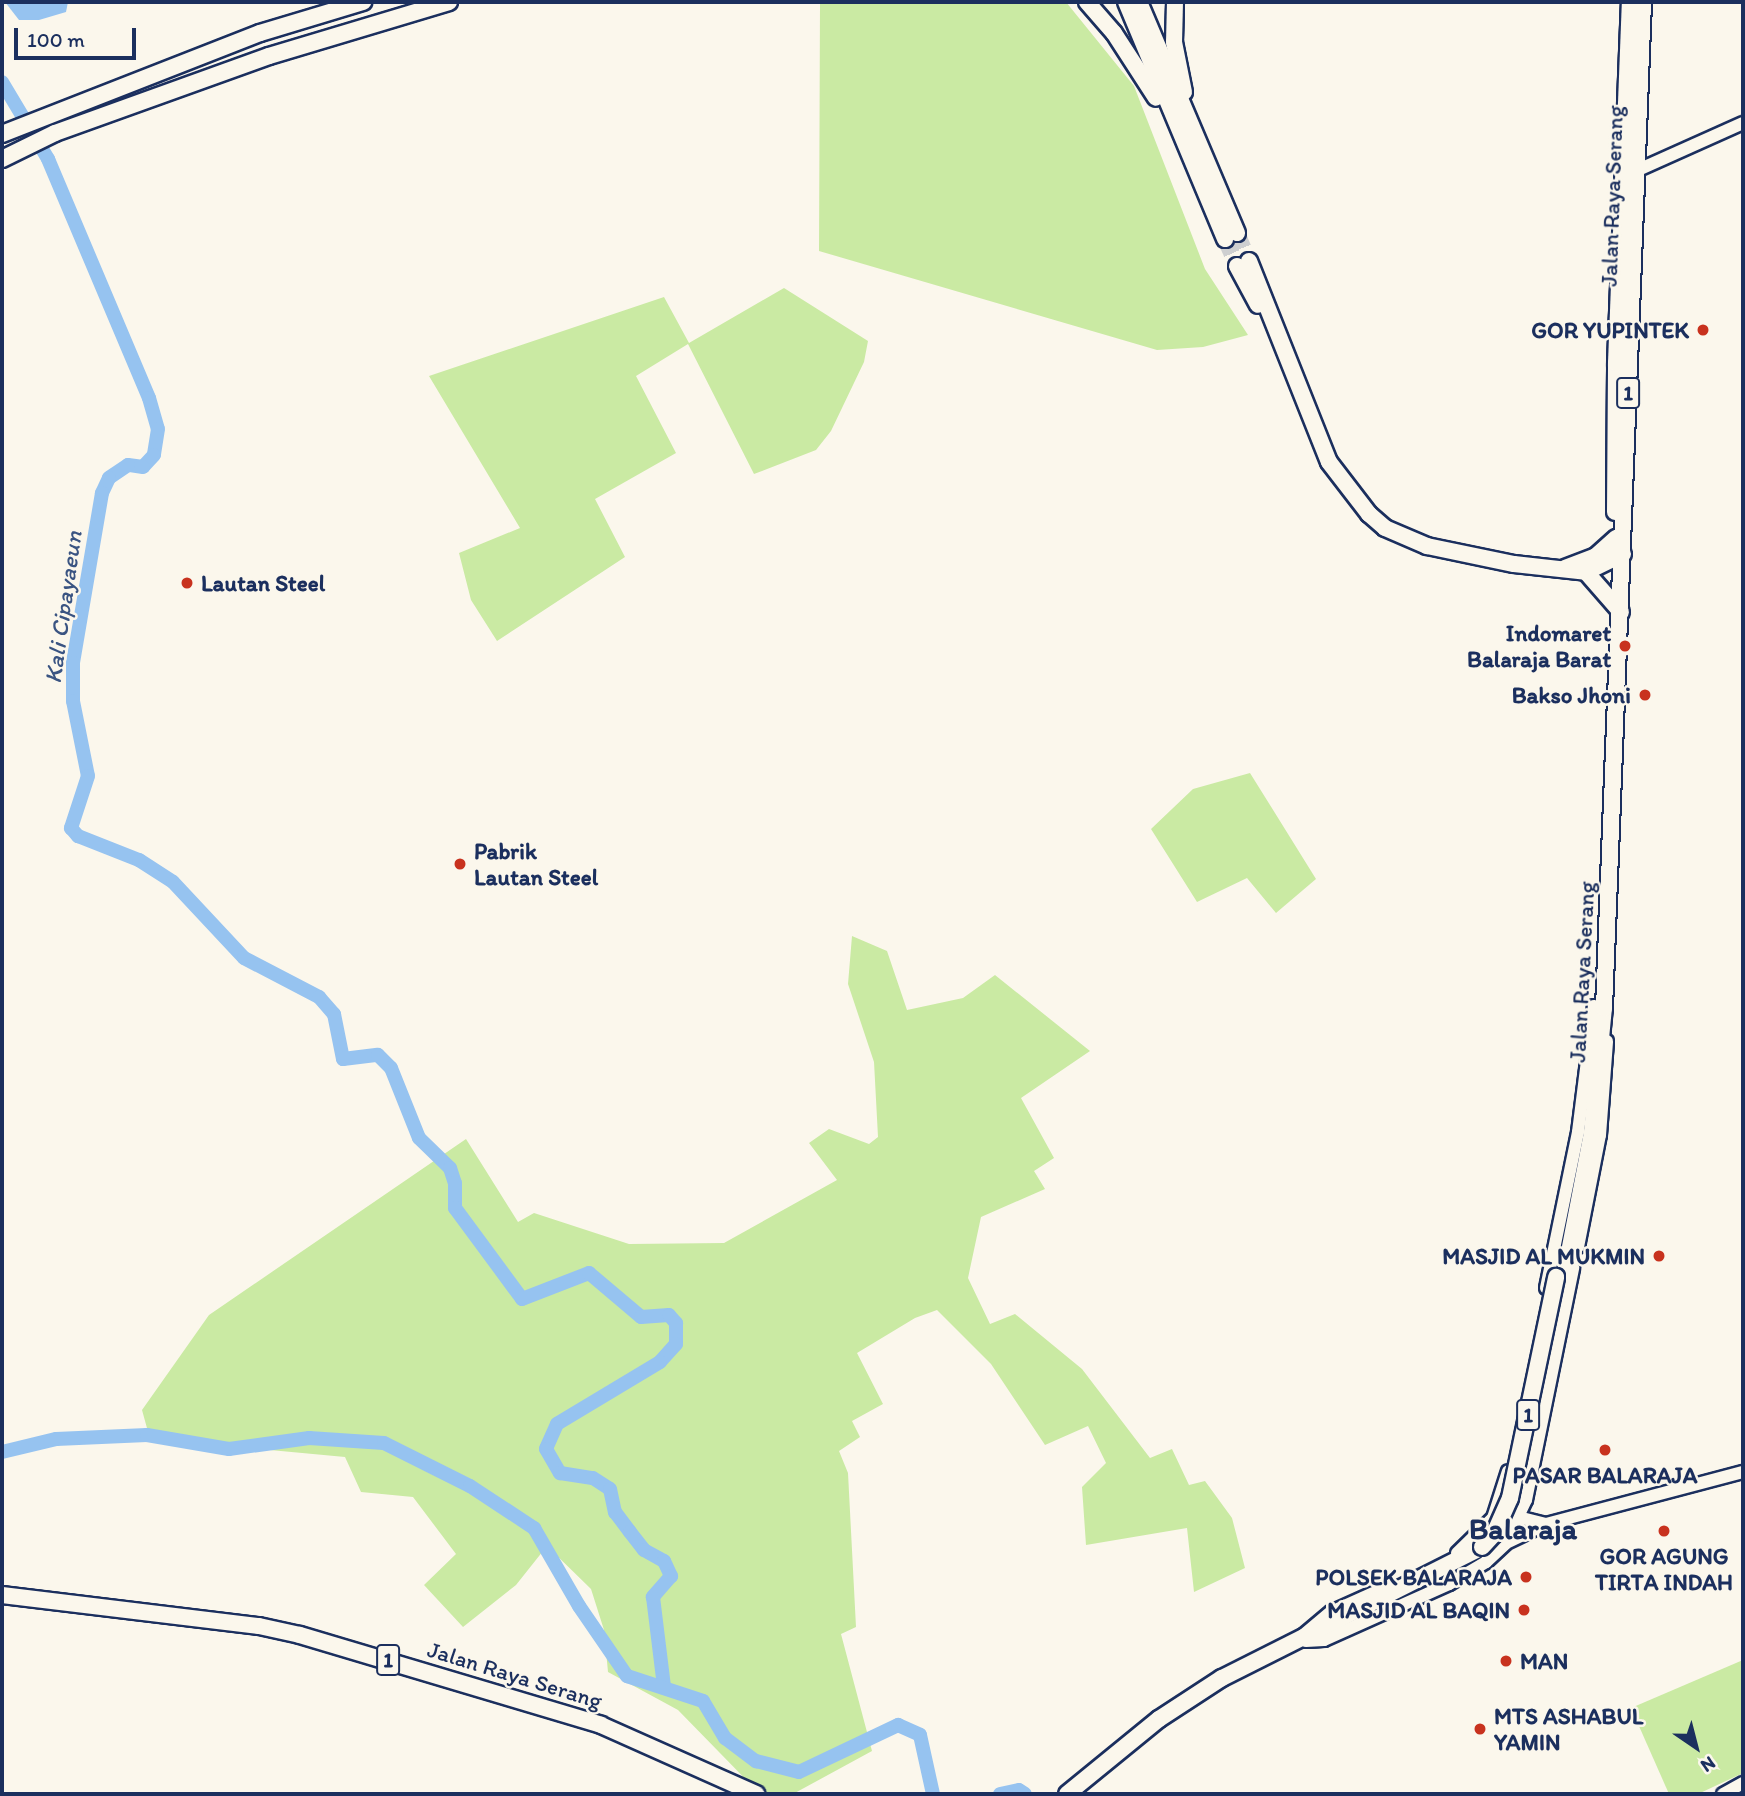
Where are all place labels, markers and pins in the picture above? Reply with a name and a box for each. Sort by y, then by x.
place label: GOR YUPINTEK [1534,316,1689,344]
marker: GOR YUPINTEK [1695,322,1711,338]
place label: Lautan Steel [201,569,325,597]
marker: Lautan Steel [179,575,195,591]
place label: Indomaret Balaraja Barat [1467,619,1611,673]
marker: Indomaret Balaraja Barat [1617,638,1633,654]
place label: Bakso Jhoni [1512,681,1631,709]
marker: Bakso Jhoni [1637,687,1653,703]
place label: Pabrik Lautan Steel [474,837,598,891]
marker: Pabrik Lautan Steel [452,856,468,872]
place label: MASJID AL MUKMIN [1443,1242,1645,1270]
marker: MASJID AL MUKMIN [1651,1248,1667,1264]
marker: PASAR BALARAJA [1597,1442,1613,1458]
place label: PASAR BALARAJA [1513,1461,1697,1489]
marker: GOR AGUNG TIRTA INDAH [1656,1523,1672,1539]
place label: GOR AGUNG TIRTA INDAH [1595,1542,1733,1596]
place label: POLSEK BALARAJA [1315,1563,1512,1591]
marker: POLSEK BALARAJA [1518,1569,1534,1585]
place label: MASJID AL BAQIN [1327,1596,1510,1624]
marker: MASJID AL BAQIN [1516,1602,1532,1618]
place label: MAN [1520,1647,1568,1675]
marker: MAN [1498,1653,1514,1669]
place label: MTS ASHABUL YAMIN [1494,1702,1643,1756]
marker: MTS ASHABUL YAMIN [1472,1721,1488,1737]

